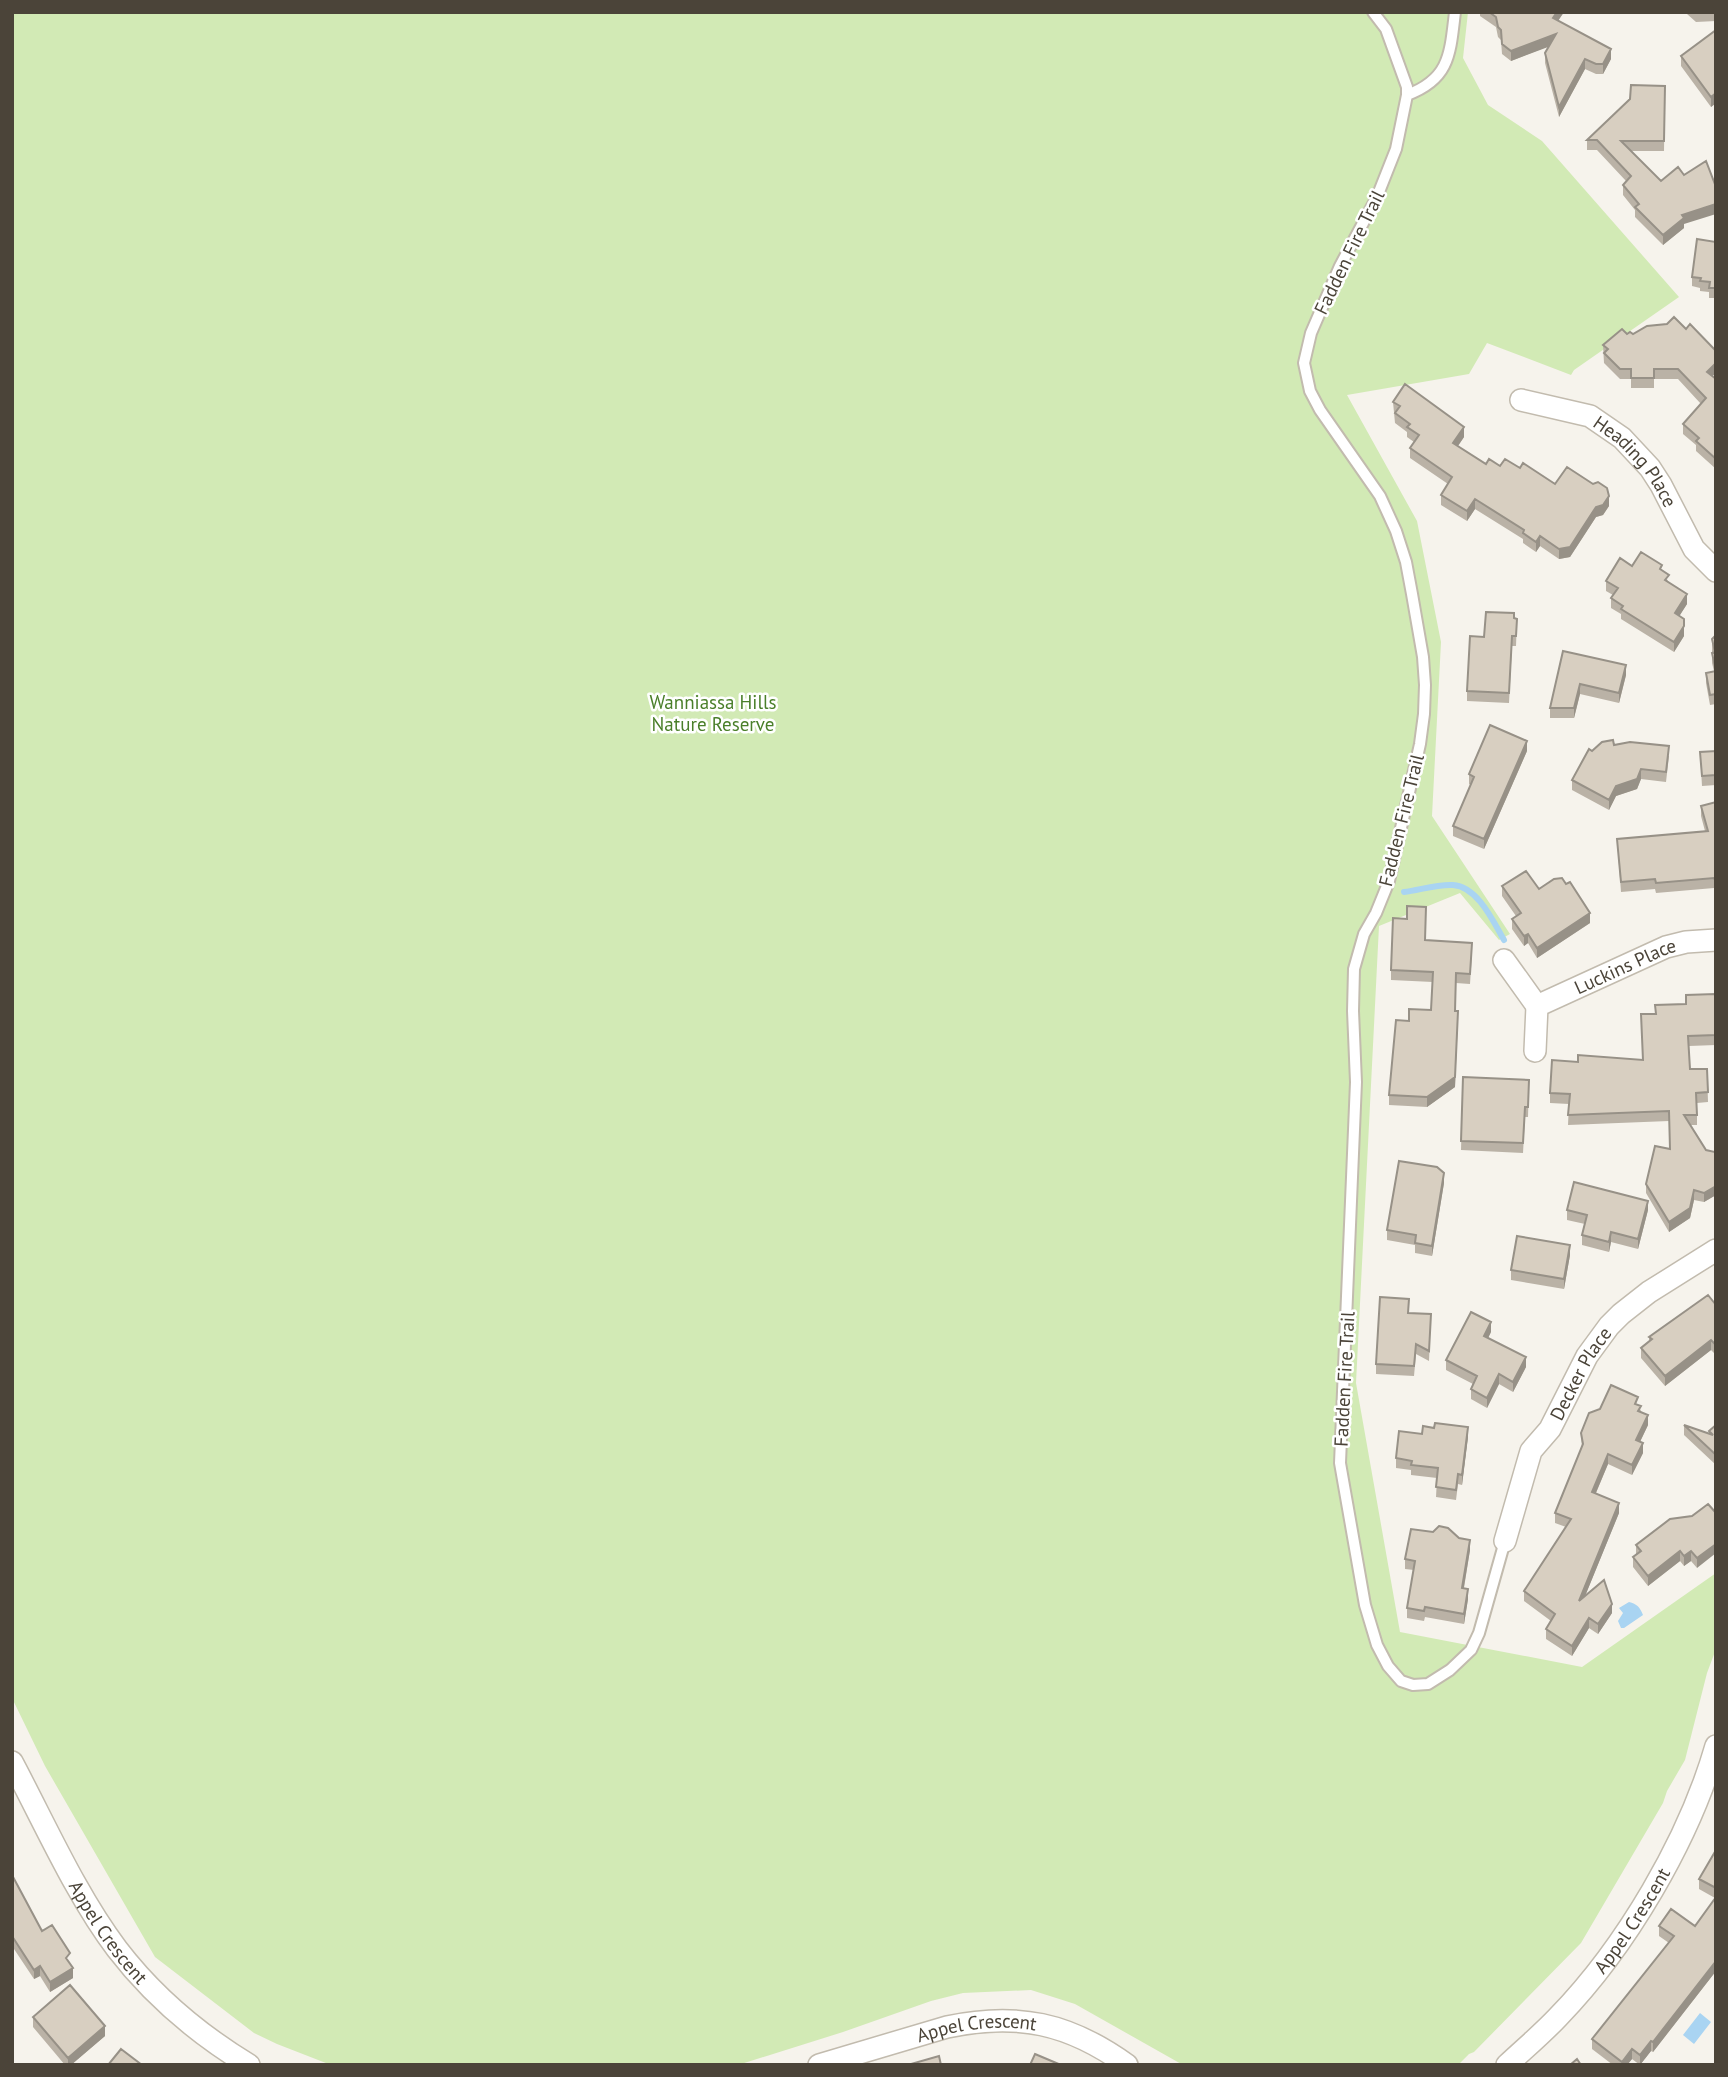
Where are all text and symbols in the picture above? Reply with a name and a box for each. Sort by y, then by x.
street label: Fadden Fire Trail [1309,185,1390,318]
street label: Heading Place [1589,410,1682,511]
park label: Wanniassa Hills Nature Reserve [649,690,777,736]
street label: Fadden Fire Trail [1373,751,1429,889]
street label: Luckins Place [1570,933,1678,999]
street label: Fadden Fire Trail [1328,1310,1360,1447]
street label: Decker Place [1544,1322,1616,1424]
street label: Appel Crescent [1589,1863,1675,1978]
street label: Appel Crescent [64,1876,153,1990]
street label: Appel Crescent [914,2009,1039,2047]

